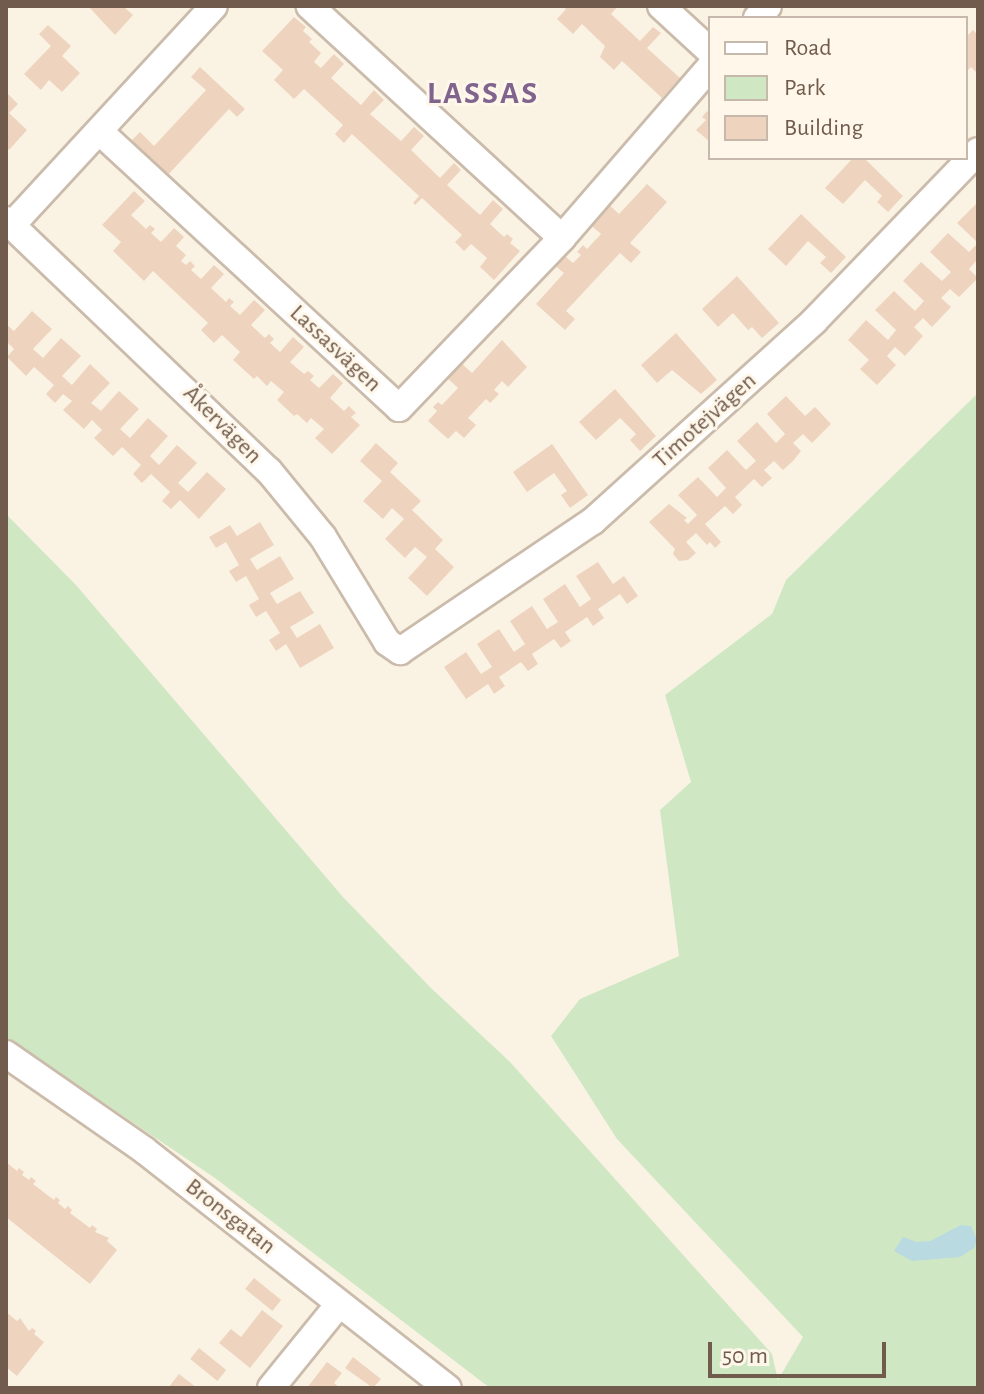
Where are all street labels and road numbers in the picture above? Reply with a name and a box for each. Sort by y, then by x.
street label: Lassasvägen [283,299,387,399]
street label: Timotejvägen [647,367,763,475]
street label: Åkervägen [177,380,267,470]
street label: Bronsgatan [179,1173,281,1261]

